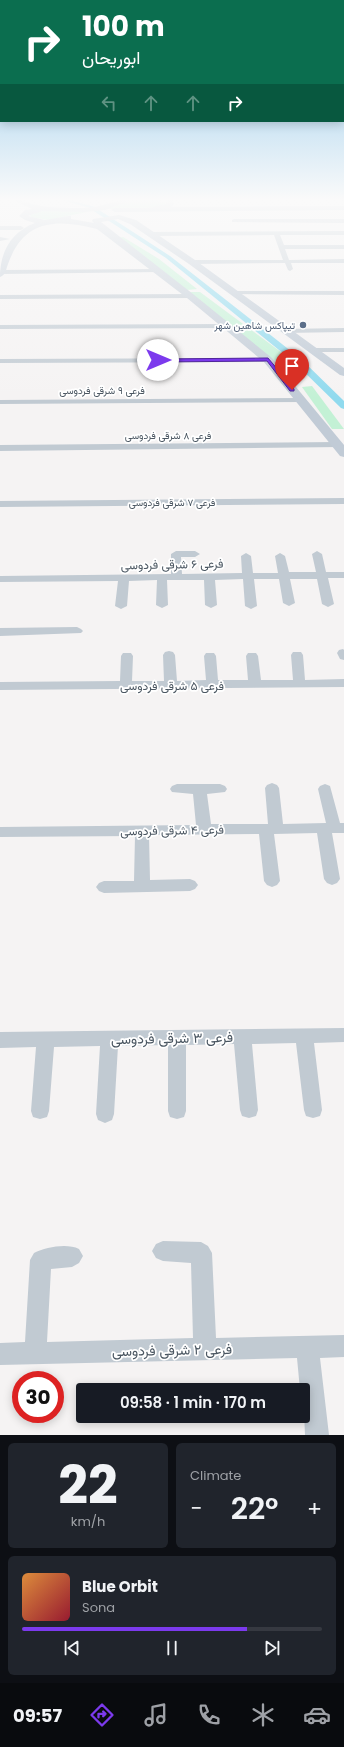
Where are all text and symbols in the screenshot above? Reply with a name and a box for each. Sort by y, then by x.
text: 100 m [82,7,165,46]
icon: right [16,16,68,68]
text: ابوریحان [82,45,140,70]
icon: left [98,92,120,114]
icon: ahead [140,92,162,114]
icon: ahead [182,92,204,114]
icon: right [224,92,246,114]
place label: تیپاکس شاهین شهر [213,318,295,333]
marker: تیپاکس شاهین شهر [298,320,308,330]
position arrow [137,339,179,381]
pin [275,349,309,390]
icon: arrive [281,355,303,377]
street label: فرعی ۹ شرقی فردوسی [59,383,145,398]
street label: فرعی ۸ شرقی فردوسی [125,428,212,443]
street label: فرعی ۷ شرقی فردوسی [129,495,216,510]
street label: فرعی ۶ شرقی فردوسی [120,555,224,573]
street label: فرعی ۵ شرقی فردوسی [120,677,224,694]
street label: فرعی ۴ شرقی فردوسی [120,821,224,839]
street label: فرعی ۳ شرقی فردوسی [111,1027,233,1049]
street label: فرعی ۲ شرقی فردوسی [112,1339,232,1361]
speed limit sign: 30 [12,1371,64,1423]
text: 09:58 · 1 min · 170 m [120,1392,266,1413]
text: 22 [58,1449,118,1522]
text: Climate [190,1466,241,1485]
text: 22° [231,1487,278,1530]
text: − [190,1493,202,1524]
text: + [307,1493,322,1524]
text: km/h [71,1512,105,1531]
text: Blue Orbit [82,1576,158,1597]
text: Sona [82,1598,115,1617]
icon: previous [61,1637,83,1659]
icon: pause [161,1637,183,1659]
icon: next [261,1637,283,1659]
icon: directions [88,1701,116,1729]
icon: music [142,1701,170,1729]
icon: phone [195,1701,223,1729]
icon: climate [249,1701,277,1729]
icon: car [303,1701,331,1729]
text: 09:57 [13,1703,62,1728]

